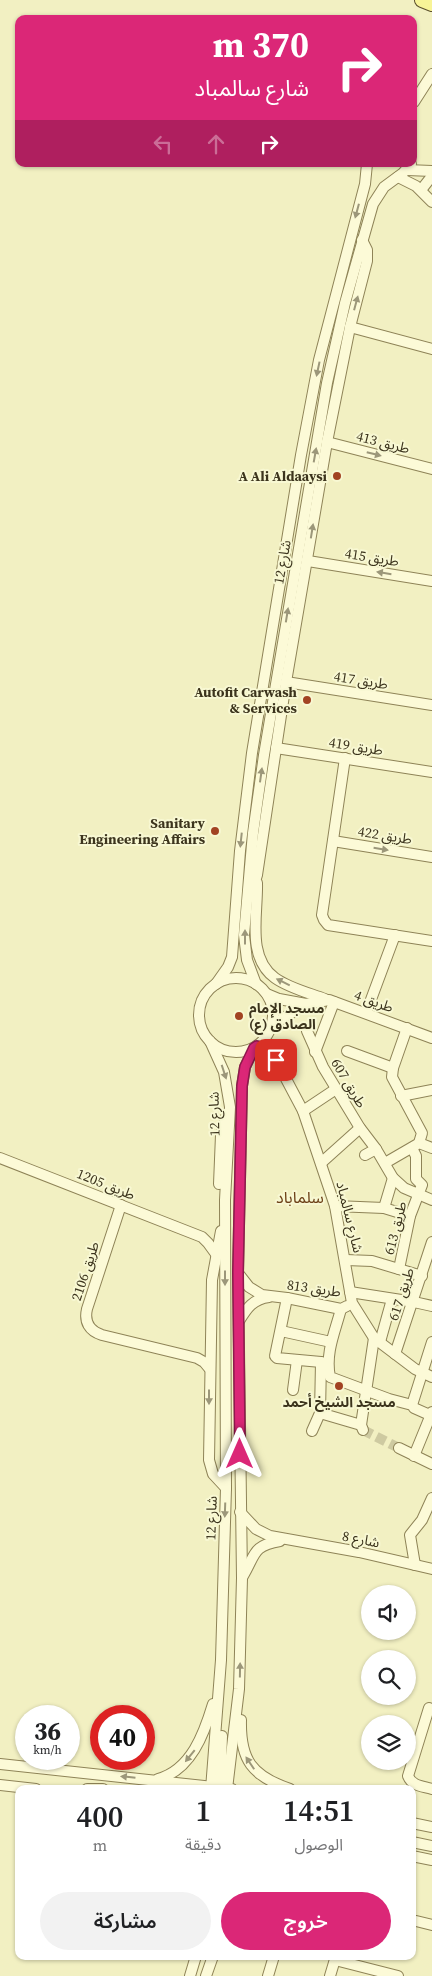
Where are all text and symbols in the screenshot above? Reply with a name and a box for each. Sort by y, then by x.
text: 370 m [213,21,309,69]
icon: right [327,35,392,100]
text: شارع سالمباد [194,73,309,103]
icon: left [149,130,177,158]
icon: ahead [202,130,230,158]
icon: right [255,130,283,158]
one-way arrow [353,204,361,219]
one-way arrow [352,295,360,311]
one-way arrow [313,361,321,377]
street label: طريق 413 [354,426,412,458]
one-way arrow [311,447,319,463]
one-way arrow [366,450,382,458]
place label: A Ali Aldaaysi [238,466,328,486]
marker: A Ali Aldaaysi [331,470,343,482]
one-way arrow [309,523,317,539]
street label: شارع 12 [268,538,297,586]
street label: طريق 415 [344,543,400,571]
one-way arrow [376,569,392,577]
one-way arrow [283,607,291,623]
street label: طريق 417 [333,666,389,694]
place label: Autofit Carwash & Services [194,682,298,718]
marker: Autofit Carwash & Services [301,694,313,706]
street label: طريق 419 [328,732,384,760]
one-way arrow [257,767,265,783]
place label: Sanitary Engineering Affairs [79,813,206,849]
street label: طريق 422 [357,821,413,849]
marker: Sanitary Engineering Affairs [209,825,221,837]
one-way arrow [237,832,245,848]
one-way arrow [374,845,390,853]
one-way arrow [241,929,249,945]
one-way arrow [276,978,290,986]
street label: طريق 4 [352,985,396,1017]
place label: مسجد الإمام الصادق (ع) [249,998,325,1035]
marker: مسجد الإمام الصادق (ع) [233,1010,245,1022]
pin [255,1039,297,1081]
icon: arrive [262,1046,290,1074]
street label: طريق 607 [326,1055,372,1111]
one-way arrow [221,1065,228,1080]
street label: شارع 12 [204,1092,225,1136]
street label: طريق 1205 [74,1163,138,1205]
street label: شارع سالمباد [331,1179,369,1255]
district label: سلماباد [276,1186,324,1208]
street label: طريق 613 [379,1199,411,1257]
street label: طريق 2106 [66,1239,104,1303]
street label: طريق 617 [383,1265,419,1323]
one-way arrow [221,1270,229,1286]
street label: طريق 813 [286,1274,342,1302]
marker: مسجد الشيخ أحمد [333,1380,345,1392]
one-way arrow [205,1390,213,1406]
place label: مسجد الشيخ أحمد [282,1392,396,1412]
position arrow [213,1427,265,1479]
street label: شارع 12 [200,1495,223,1541]
one-way arrow [221,1502,229,1518]
street label: شارع 8 [340,1526,381,1553]
map controls [361,1585,416,1770]
button: sound [361,1585,416,1640]
button: search [361,1650,416,1705]
one-way arrow [236,1662,244,1678]
speed limit sign: 40 [90,1705,155,1770]
text: 36 [34,1714,61,1748]
button: layers [361,1715,416,1770]
text: km/h [33,1742,62,1758]
one-way arrow [184,1749,195,1762]
one-way arrow [245,1757,255,1770]
one-way arrow [120,1773,136,1781]
text: 1 [195,1790,211,1831]
text: 14:51 [283,1790,354,1831]
text: 400 [77,1796,123,1837]
text: دقيقة [185,1833,221,1855]
text: الوصول [294,1833,343,1855]
text: m [93,1834,107,1856]
button: مشاركة [40,1892,211,1950]
button: خروج [221,1892,391,1950]

